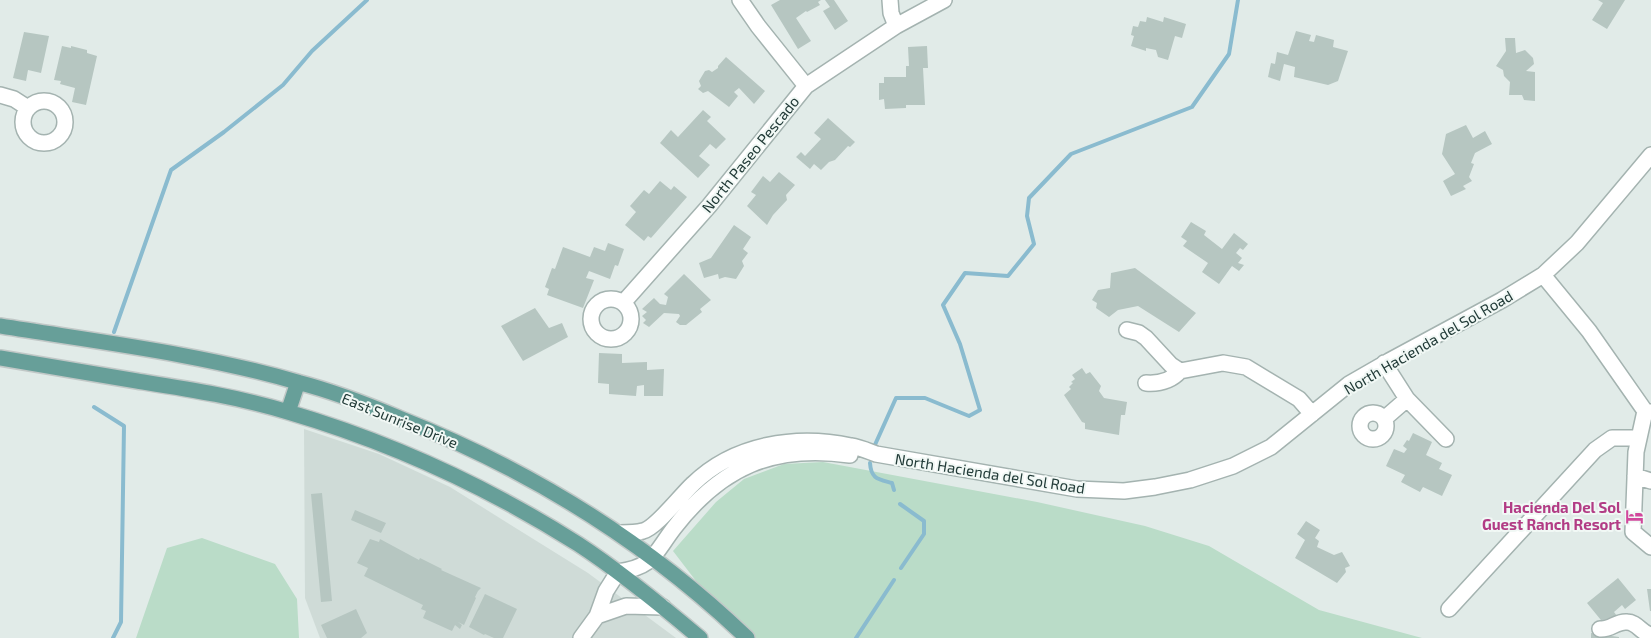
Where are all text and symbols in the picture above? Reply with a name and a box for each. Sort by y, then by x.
street label: North Paseo Pescado [698,92,802,216]
street label: North Hacienda del Sol Road [1340,286,1516,398]
street label: East Sunrise Drive [339,389,461,451]
street label: North Hacienda del Sol Road [894,449,1086,497]
place label: Hacienda Del Sol Guest Ranch Resort [1482,498,1621,533]
hotel icon: Hacienda Del Sol Guest Ranch Resort [1625,506,1645,526]

